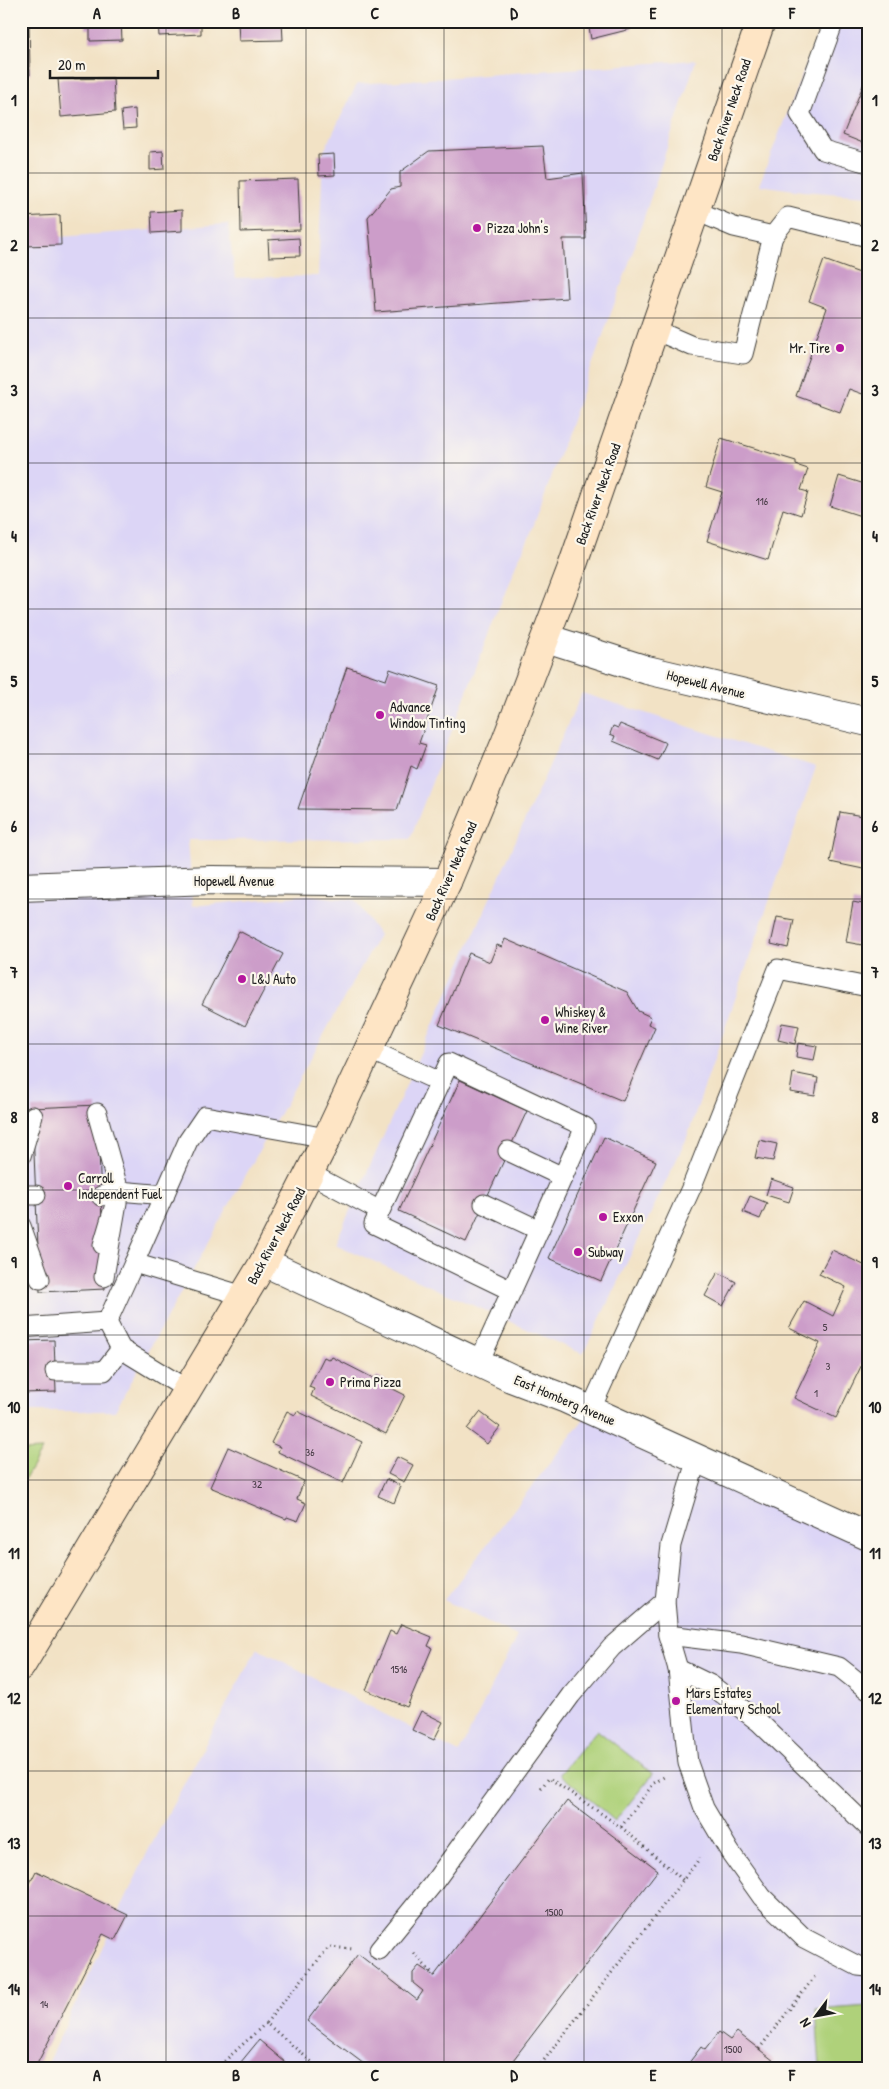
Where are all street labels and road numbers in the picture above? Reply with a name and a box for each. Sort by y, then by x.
street label: Back River Neck Road [702,56,755,163]
street label: Back River Neck Road [570,440,625,547]
street label: Hopewell Avenue [664,665,748,704]
street label: Back River Neck Road [420,818,481,923]
street label: Hopewell Avenue [194,871,275,891]
street label: Back River Neck Road [242,1184,309,1287]
street label: East Homberg Avenue [511,1370,619,1431]

